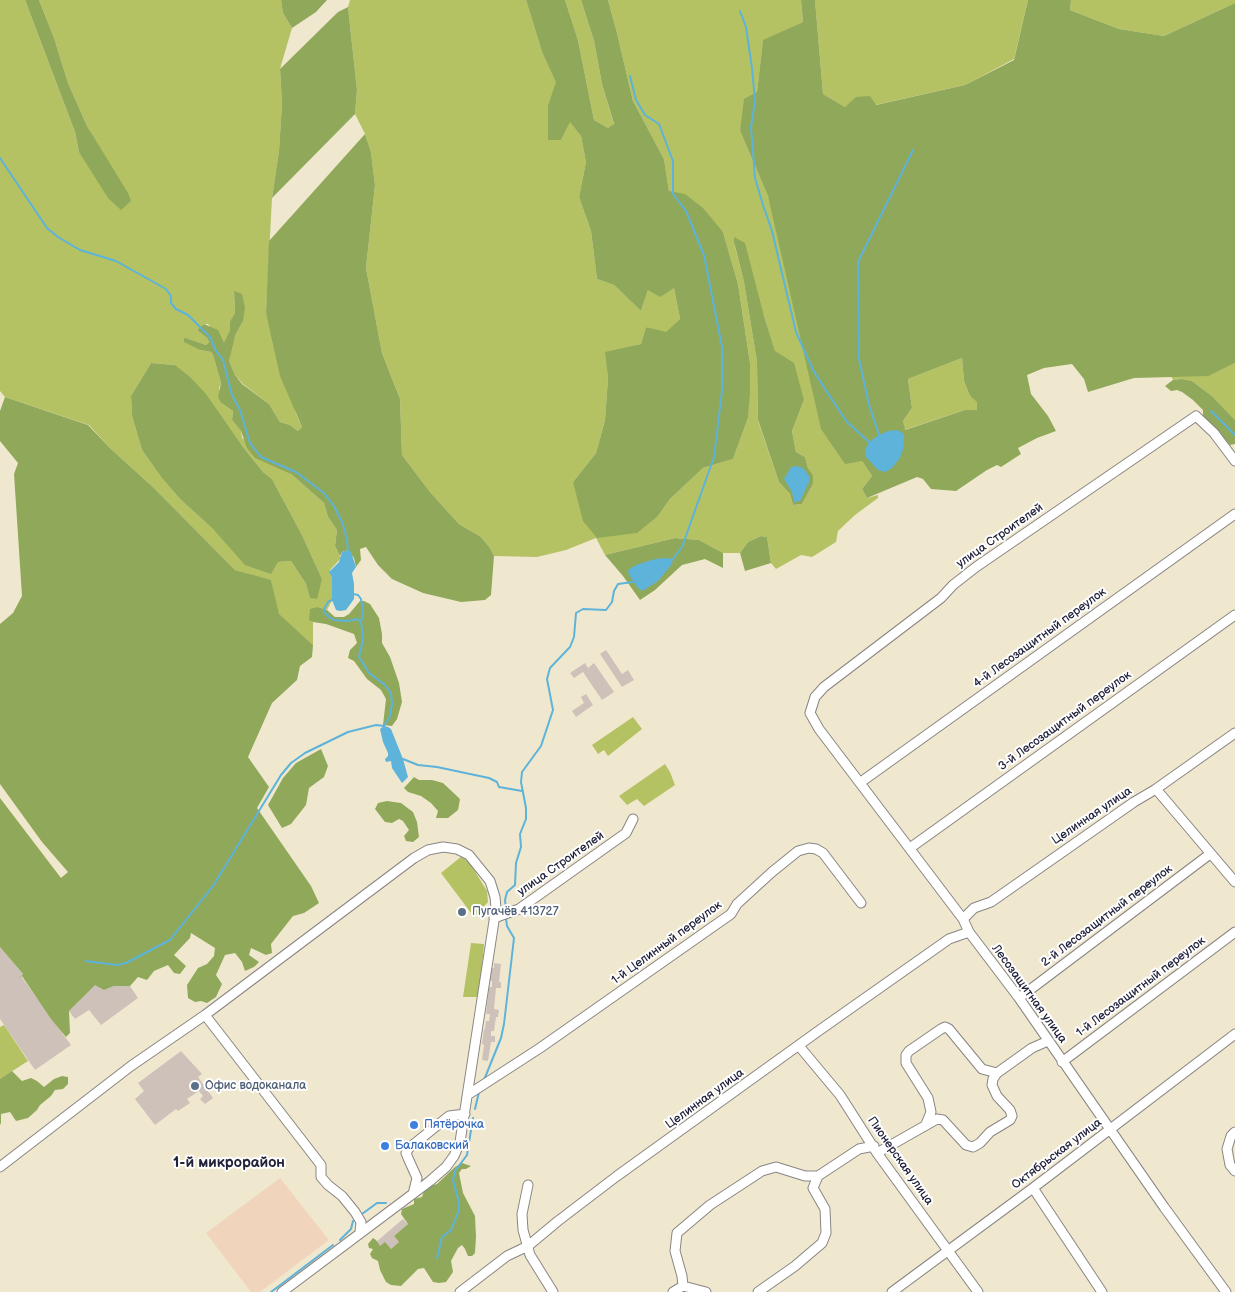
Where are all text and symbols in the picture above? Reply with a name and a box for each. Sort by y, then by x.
street label: улица Строителей [954,501,1046,571]
street label: 4-й Лесозащитный переулок [971,585,1109,691]
street label: 3-й Лесозащитный переулок [996,668,1134,774]
street label: Целинная улица [1049,784,1135,848]
street label: улица Строителей [515,829,607,899]
street label: 2-й Лесозащитный переулок [1039,862,1175,970]
street label: 1-й Целинный переулок [609,898,725,988]
place label: Пугачёв 413727 [472,905,559,919]
marker: Пугачёв 413727 [456,906,468,918]
street label: 1-й Лесозащитный переулок [1074,934,1208,1040]
street label: Лесозащитная улица [988,942,1070,1046]
street label: Целинная улица [663,1066,747,1132]
place label: Офис водоканала [205,1079,306,1093]
marker: Офис водоканала [189,1080,201,1092]
street label: Пионерская улица [864,1114,936,1208]
street label: Октябрьская улица [1009,1116,1105,1192]
place label: Пятёрочка [424,1118,484,1132]
marker: Пятёрочка [408,1119,420,1131]
place label: Балаковский [395,1139,469,1153]
marker: Балаковский [379,1140,391,1152]
district label: 1-й микрорайон [173,1154,285,1172]

